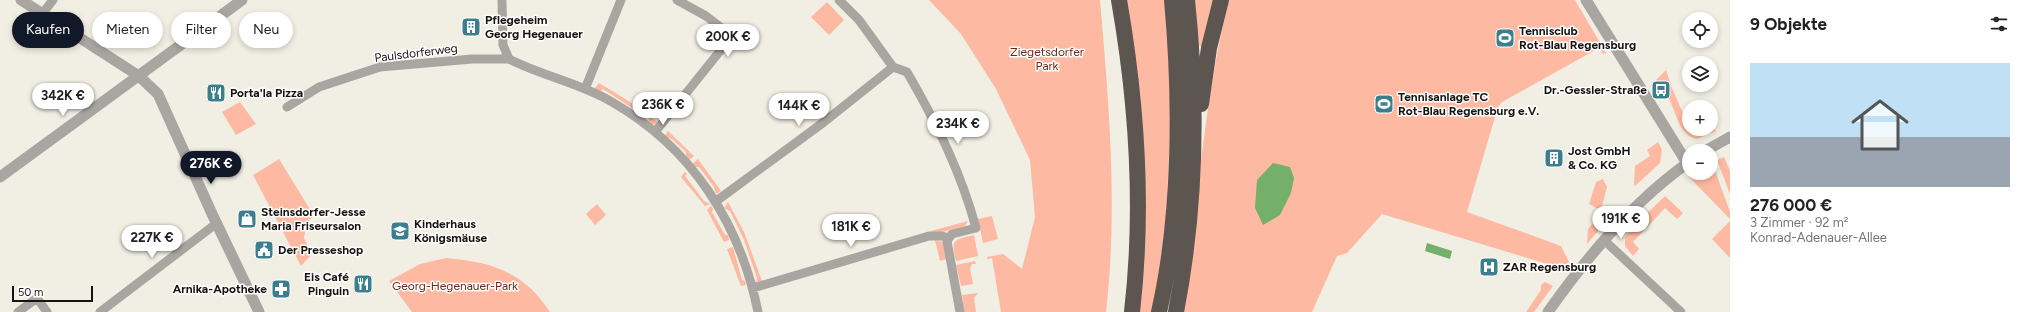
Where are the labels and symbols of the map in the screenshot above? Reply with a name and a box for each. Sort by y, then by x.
place label: Pflegeheim Georg Hegenauer [485,13,583,41]
building icon: Pflegeheim Georg Hegenauer [460,16,482,38]
pin: 200K € [695,24,761,58]
place label: Tennisclub Rot-Blau Regensburg [1519,24,1636,52]
sports icon: Tennisclub Rot-Blau Regensburg [1494,27,1516,49]
street label: Paulsdorferweg [374,41,458,65]
park label: Ziegetsdorfer Park [1010,45,1084,73]
bus stop icon: Dr.-Gessler-Straße [1650,79,1672,101]
restaurant icon: Porta'la Pizza [205,82,227,104]
pin: 342K € [30,83,96,117]
place label: Dr.-Gessler-Straße [1544,83,1647,97]
place label: Porta'la Pizza [230,86,303,100]
place label: Tennisanlage TC Rot-Blau Regensburg e.V. [1398,90,1539,118]
pin: 236K € [630,92,696,126]
pin: 144K € [766,93,832,127]
sports icon: Tennisanlage TC Rot-Blau Regensburg e.V. [1373,93,1395,115]
pin: 234K € [925,111,991,145]
place label: Jost GmbH & Co. KG [1568,144,1630,172]
building icon: Jost GmbH & Co. KG [1543,147,1565,169]
pin: 276K € [178,151,244,185]
place label: Steinsdorfer-Jesse Maria Friseursalon [261,205,366,233]
pin: 191K € [1588,206,1654,240]
shop icon: Steinsdorfer-Jesse Maria Friseursalon [236,208,258,230]
pin: 181K € [818,214,884,248]
place label: Kinderhaus Königsmäuse [414,217,488,245]
school or university icon: Kinderhaus Königsmäuse [389,220,411,242]
pin: 227K € [119,225,185,259]
public building icon: Der Presseshop [253,239,275,261]
place label: Der Presseshop [278,243,363,257]
hospital icon: ZAR Regensburg [1478,256,1500,278]
place label: ZAR Regensburg [1503,260,1596,274]
place label: Eis Café Pinguin [304,270,349,298]
restaurant icon: Eis Café Pinguin [352,273,374,295]
pharmacy icon: Arnika-Apotheke [270,278,292,300]
park label: Georg-Hegenauer-Park [392,279,518,293]
place label: Arnika-Apotheke [173,282,267,296]
scale bar [12,284,93,303]

